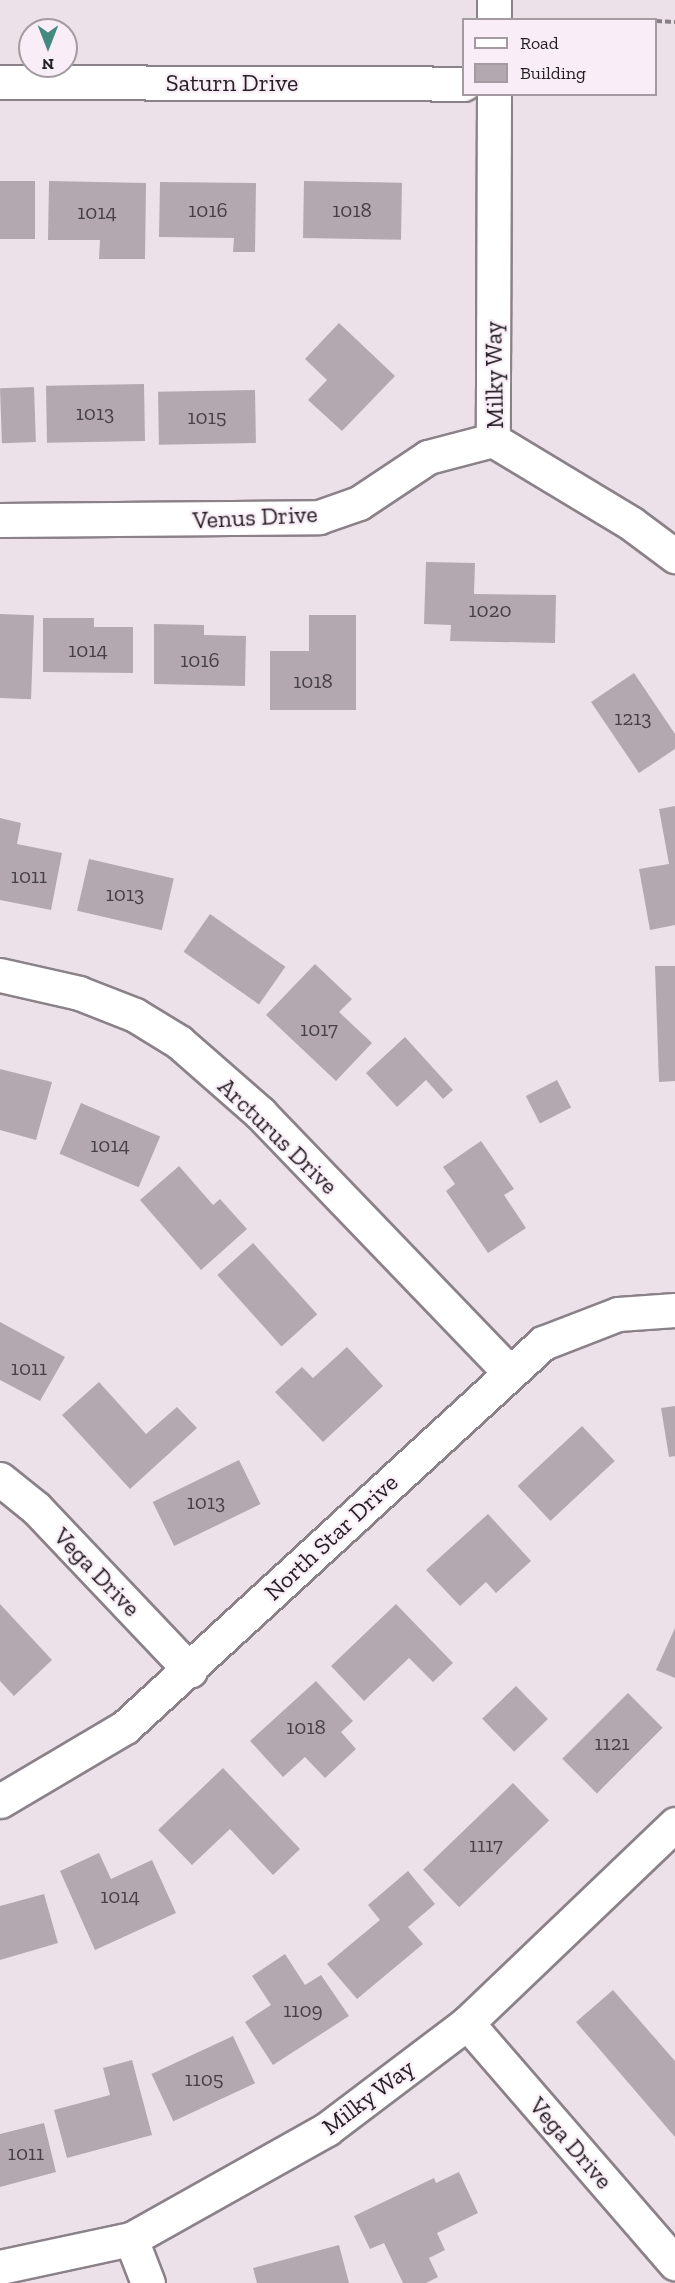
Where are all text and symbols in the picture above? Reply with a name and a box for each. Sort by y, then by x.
north arrow [18,18,78,78]
legend [462,18,657,96]
text: Road [520,32,559,54]
text: N [42,55,54,74]
text: Building [520,62,586,84]
street label: Saturn Drive [166,69,298,97]
house number: 1016 [188,197,228,223]
house number: 1018 [332,197,372,223]
house number: 1014 [77,199,117,225]
street label: Milky Way [479,320,509,430]
house number: 1013 [76,400,114,426]
house number: 1015 [187,404,227,430]
street label: Venus Drive [192,499,318,535]
house number: 1020 [468,597,512,623]
house number: 1014 [68,637,108,663]
house number: 1016 [180,647,220,673]
house number: 1018 [293,668,333,694]
house number: 1213 [614,705,652,731]
house number: 1011 [11,863,47,889]
house number: 1013 [106,881,144,907]
house number: 1017 [300,1016,338,1042]
street label: Arcturus Drive [212,1072,344,1200]
house number: 1014 [90,1132,130,1158]
house number: 1011 [11,1355,47,1381]
street label: North Star Drive [258,1468,404,1606]
house number: 1013 [187,1489,225,1515]
street label: Vega Drive [48,1522,146,1622]
house number: 1018 [286,1714,326,1740]
house number: 1121 [594,1730,630,1756]
house number: 1117 [469,1832,503,1858]
house number: 1014 [100,1883,140,1909]
house number: 1109 [283,1997,323,2023]
street label: Milky Way [316,2053,420,2141]
house number: 1105 [184,2066,224,2092]
street label: Vega Drive [523,2091,619,2195]
house number: 1011 [8,2140,44,2166]

